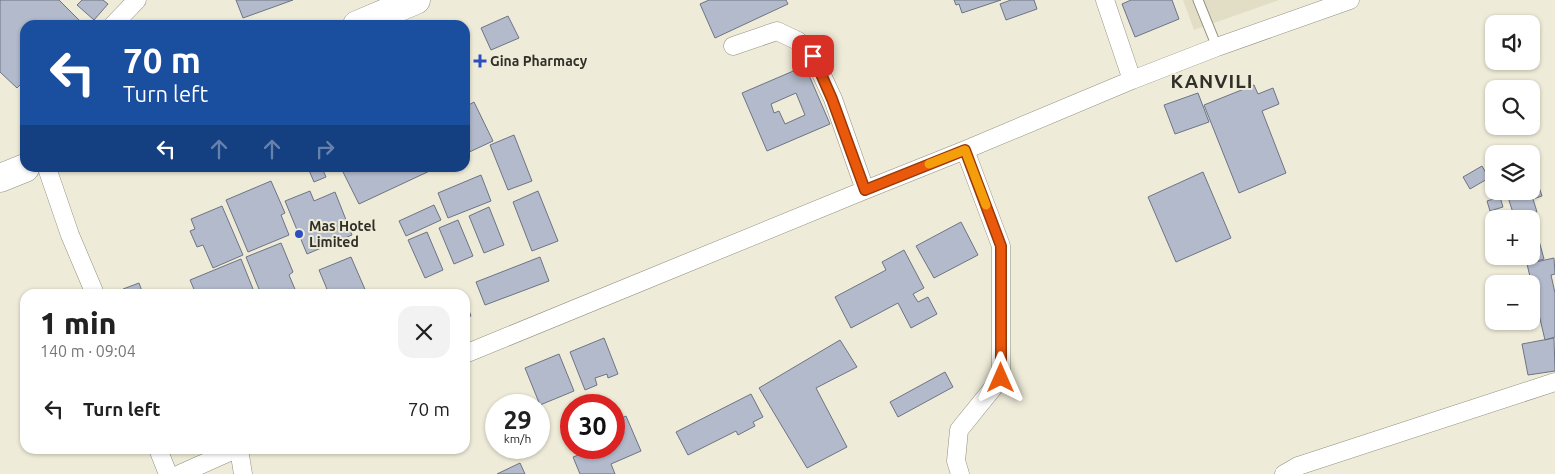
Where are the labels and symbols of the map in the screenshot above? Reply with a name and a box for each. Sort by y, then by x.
pin [792,35,834,77]
place label: Gina Pharmacy [490,53,588,69]
marker: Gina Pharmacy [474,55,486,67]
district label: KANVILI [1171,70,1253,92]
place label: Mas Hotel Limited [309,218,376,250]
marker: Mas Hotel Limited [293,228,305,240]
position arrow [974,351,1026,403]
speed limit sign: 30 [560,394,625,459]

